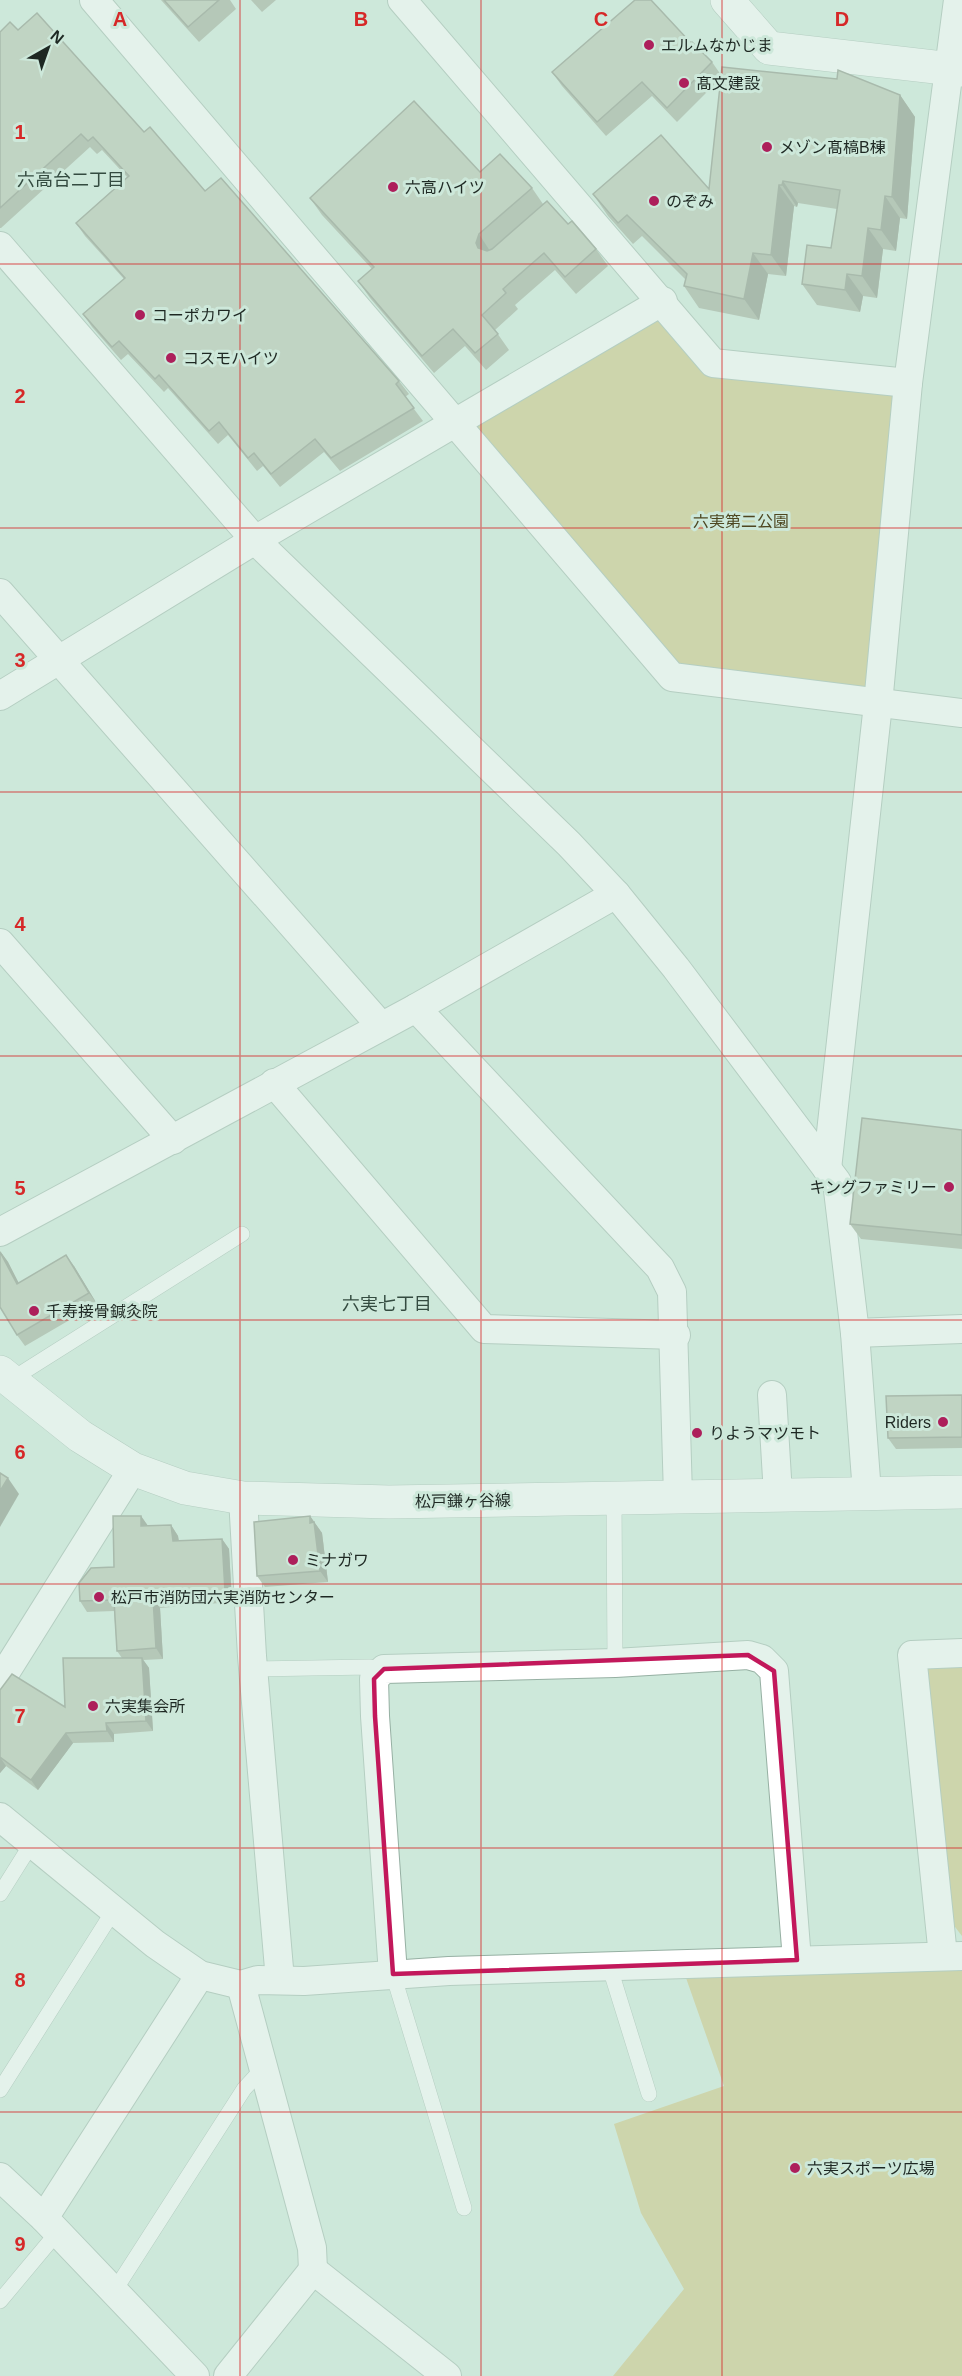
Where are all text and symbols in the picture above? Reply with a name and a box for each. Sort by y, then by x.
text: A [113,8,127,30]
text: B [354,8,368,30]
text: C [594,8,608,30]
text: D [835,8,849,30]
north arrow [18,18,78,78]
text: N [47,27,67,47]
place label: エルムなかじま [661,37,773,54]
marker: エルムなかじま [642,38,656,52]
place label: 髙文建設 [696,75,760,92]
marker: 髙文建設 [677,76,691,90]
text: 1 [14,121,26,143]
place label: メゾン髙槁B棟 [779,139,886,156]
marker: メゾン髙槁B棟 [760,140,774,154]
district label: 六高台二丁目 [17,170,125,190]
place label: 六高ハイツ [405,179,485,196]
marker: 六高ハイツ [386,180,400,194]
place label: のぞみ [666,193,714,210]
marker: のぞみ [647,194,661,208]
place label: コーポカワイ [152,307,248,324]
marker: コーポカワイ [133,308,147,322]
place label: コスモハイツ [183,350,279,367]
marker: コスモハイツ [164,351,178,365]
text: 2 [14,385,26,407]
park label: 六実第二公園 [693,513,789,530]
text: 3 [14,649,26,671]
text: 4 [14,913,26,935]
text: 5 [14,1177,26,1199]
place label: キングファミリー [809,1179,937,1196]
marker: キングファミリー [942,1180,956,1194]
district label: 六実七丁目 [342,1294,432,1314]
place label: 千寿接骨鍼灸院 [46,1303,158,1320]
marker: 千寿接骨鍼灸院 [27,1304,41,1318]
place label: Riders [885,1414,931,1431]
marker: Riders [936,1415,950,1429]
place label: りようマツモト [709,1425,821,1442]
marker: りようマツモト [690,1426,704,1440]
text: 6 [14,1441,26,1463]
street label: 松戸鎌ヶ谷線 [415,1492,511,1510]
place label: ミナガワ [305,1552,369,1569]
marker: ミナガワ [286,1553,300,1567]
place label: 松戸市消防団六実消防センター [111,1589,335,1606]
marker: 松戸市消防団六実消防センター [92,1590,106,1604]
place label: 六実集会所 [105,1698,185,1715]
marker: 六実集会所 [86,1699,100,1713]
text: 7 [14,1705,26,1727]
text: 8 [14,1969,26,1991]
place label: 六実スポーツ広場 [807,2160,935,2177]
marker: 六実スポーツ広場 [788,2161,802,2175]
text: 9 [14,2233,26,2255]

